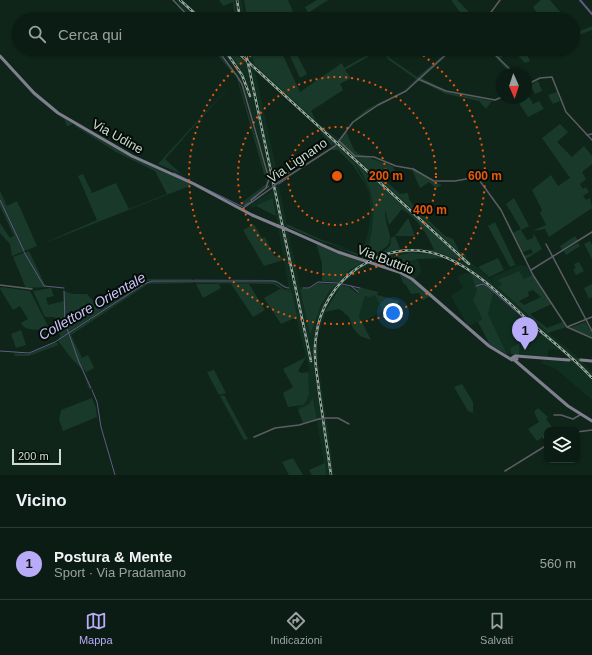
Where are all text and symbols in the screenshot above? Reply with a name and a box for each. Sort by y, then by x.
search box [12,12,580,56]
icon: search [26,23,48,45]
text: Cerca qui [58,26,122,43]
north arrow [496,68,532,104]
street label: Via Udine [90,116,146,157]
street label: Via Lignano [265,135,330,186]
centre of rings [330,169,344,183]
text: 200 m [369,169,403,183]
text: 600 m [468,169,502,183]
text: 400 m [413,203,447,217]
street label: Via Buttrio [355,242,416,277]
water label: Collettore Orientale [36,269,148,343]
your location [383,303,403,323]
pin: 1 [512,317,538,350]
map controls [544,427,580,463]
button: layers [544,427,580,463]
scale bar [12,447,61,466]
text: 200 m [18,450,49,462]
text: Vicino [16,491,67,510]
text: Postura & Mente [54,548,172,565]
text: 1 [25,556,33,571]
text: 560 m [540,556,576,571]
text: Sport · Via Pradamano [54,565,186,580]
tab: Mappa [79,610,113,646]
tab: Indicazioni [270,610,322,646]
tab: Salvati [480,610,513,646]

